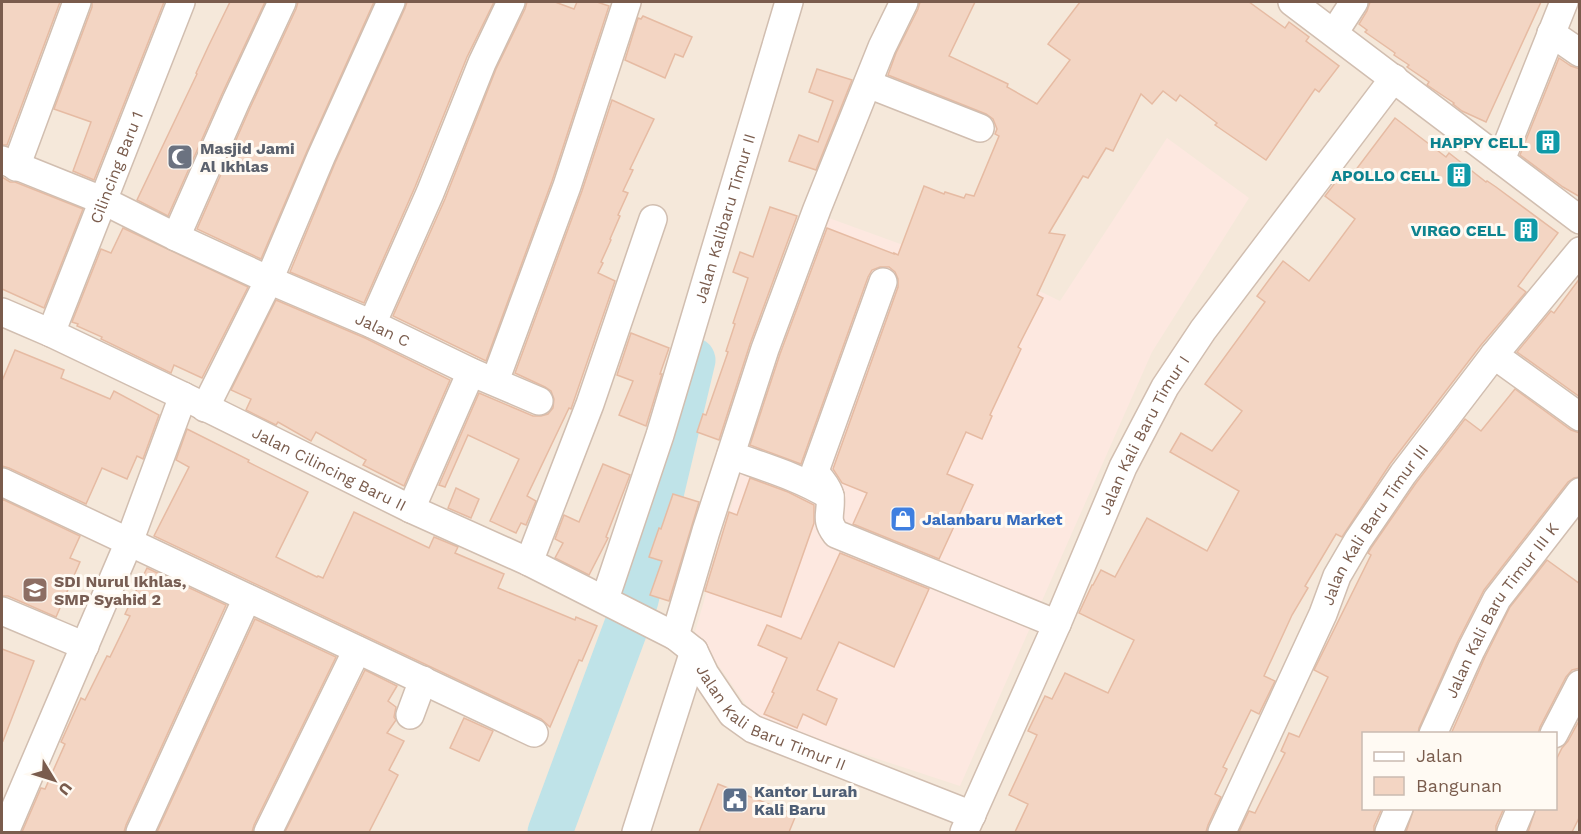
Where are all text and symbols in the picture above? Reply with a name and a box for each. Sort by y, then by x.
street label: Cilincing Baru 1 [86,109,147,226]
building icon: HAPPY CELL [1533,127,1563,157]
street label: Jalan Kalibaru Timur II [691,131,759,306]
place label: HAPPY CELL [1430,133,1528,152]
place label: Masjid Jami Al Ikhlas [200,139,295,176]
mosque icon: Masjid Jami Al Ikhlas [165,142,195,172]
building icon: APOLLO CELL [1444,160,1474,190]
place label: APOLLO CELL [1331,166,1440,185]
building icon: VIRGO CELL [1511,215,1541,245]
place label: VIRGO CELL [1411,221,1506,240]
street label: Jalan C [352,309,413,351]
street label: Jalan Kali Baru Timur I [1095,352,1193,518]
street label: Jalan Cilincing Baru II [249,423,409,515]
street label: Jalan Kali Baru Timur III [1318,441,1432,608]
shop icon: Jalanbaru Market [888,504,918,534]
place label: Jalanbaru Market [922,510,1063,529]
street label: Jalan Kali Baru Timur III K [1442,519,1563,701]
place label: SDI Nurul Ikhlas, SMP Syahid 2 [54,572,186,609]
school or university icon: SDI Nurul Ikhlas, SMP Syahid 2 [20,575,50,605]
street label: Jalan Kali Baru Timur II [692,662,849,775]
legend [1362,732,1557,810]
text: Jalan [1416,745,1463,766]
north arrow [24,750,84,810]
text: Bangunan [1416,775,1502,796]
text: U [54,779,76,799]
place label: Kantor Lurah Kali Baru [754,782,857,819]
public building icon: Kantor Lurah Kali Baru [720,785,750,815]

